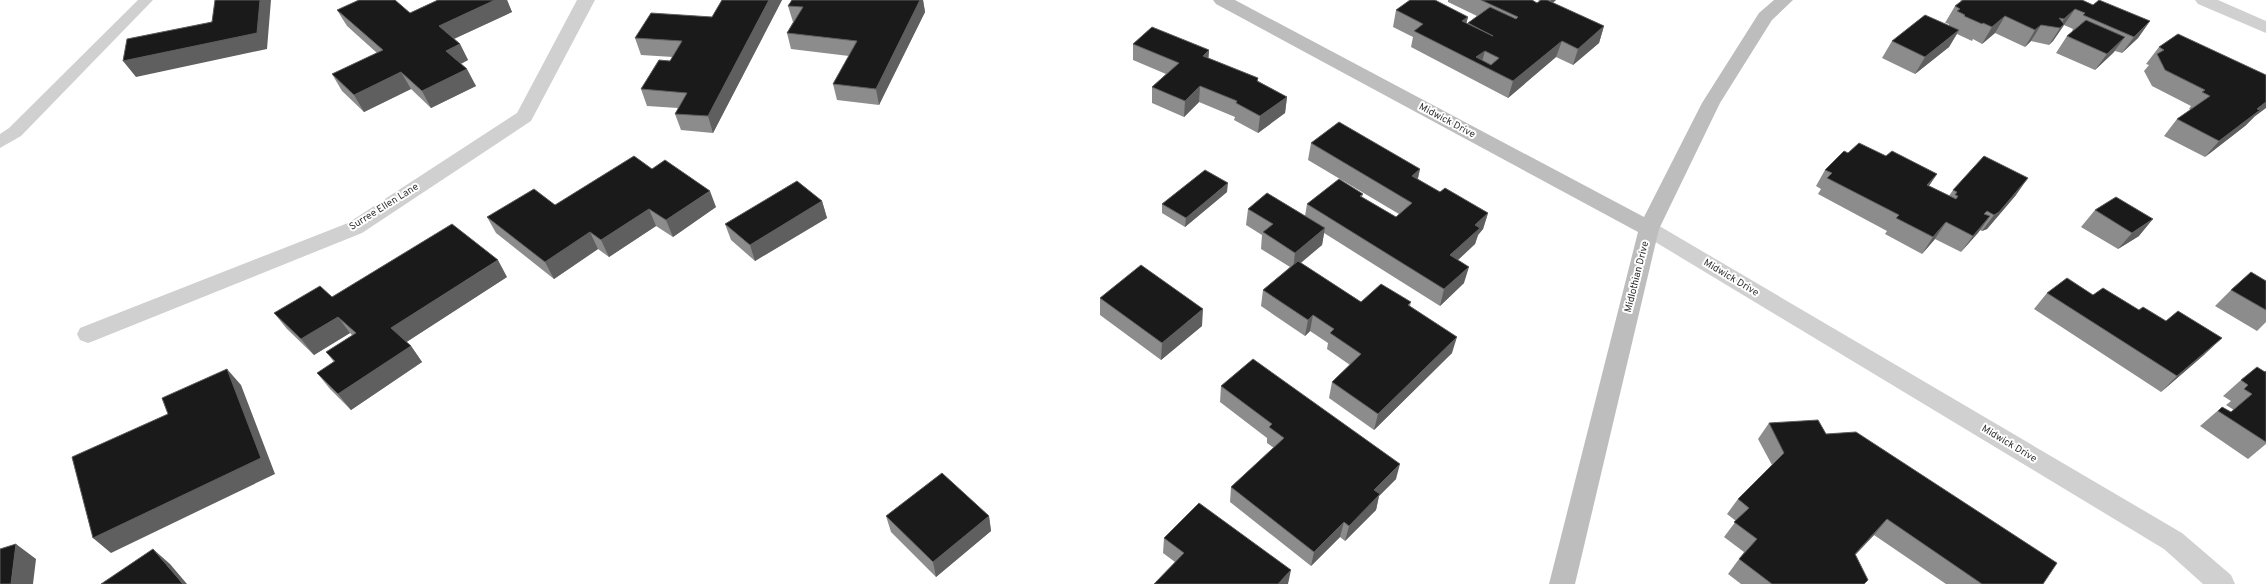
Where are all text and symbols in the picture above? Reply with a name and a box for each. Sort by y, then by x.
street label: Midwick Drive [1416,101,1478,141]
street label: Surree Ellen Lane [347,180,421,234]
street label: Midlothian Drive [1622,240,1652,314]
street label: Midwick Drive [1701,256,1761,300]
street label: Midwick Drive [1979,422,2039,466]

